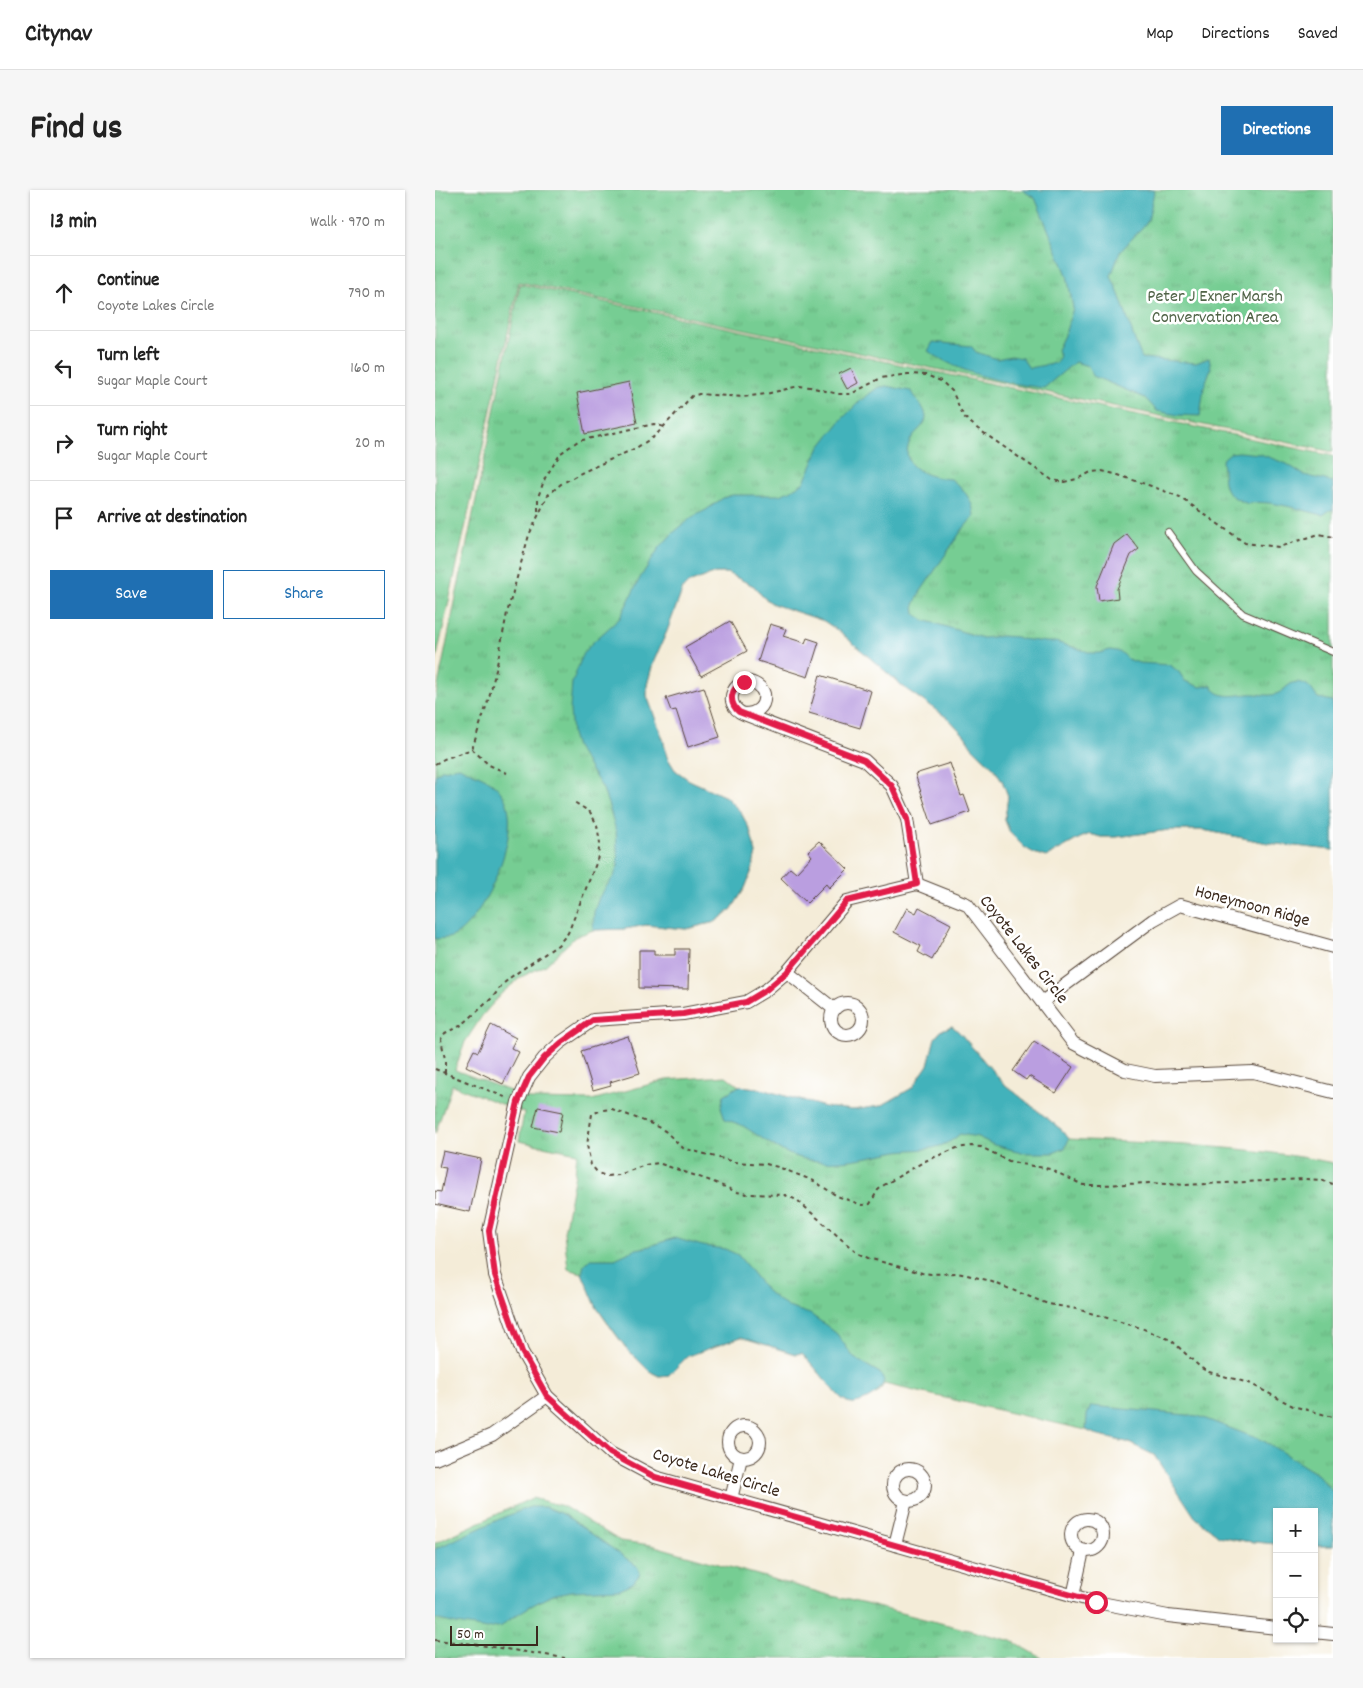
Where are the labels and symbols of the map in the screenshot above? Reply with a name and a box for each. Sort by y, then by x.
park label: Peter J Exner Marsh Convervation Area [1147,285,1283,331]
route end [733,671,756,694]
street label: Honeymoon Ridge [1192,880,1312,934]
street label: Coyote Lakes Circle [973,890,1074,1010]
street label: Coyote Lakes Circle [649,1443,783,1505]
route start [1085,1591,1108,1614]
scale bar [450,1623,537,1646]

